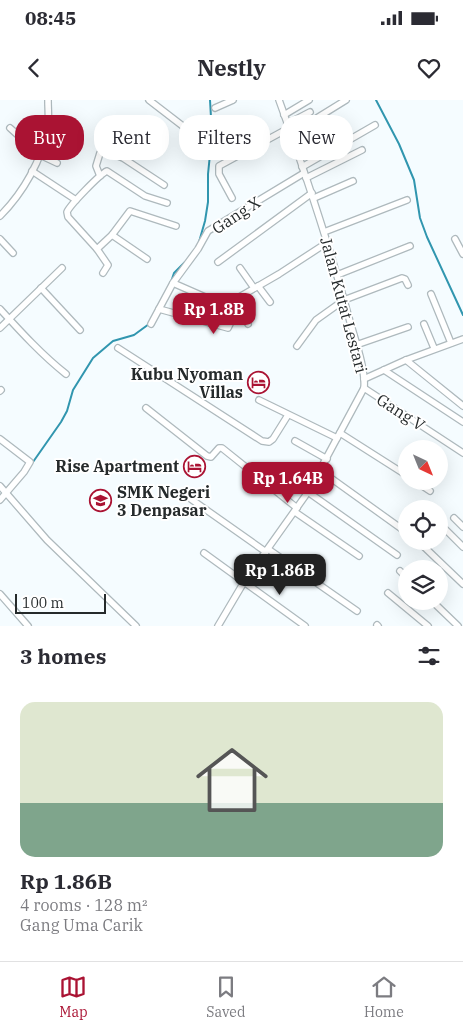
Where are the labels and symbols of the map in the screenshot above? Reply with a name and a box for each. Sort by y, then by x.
street label: Gang X [208,192,264,238]
street label: Jalan Kutat Lestari [316,235,372,375]
pin: Rp 1.8B [168,292,260,335]
place label: Kubu Nyoman Villas [131,364,243,402]
hotel icon: Kubu Nyoman Villas [247,371,271,395]
street label: Gang V [373,389,429,435]
north arrow [398,440,448,490]
hotel icon: Rise Apartment [183,454,207,478]
place label: Rise Apartment [55,456,179,476]
pin: Rp 1.64B [236,462,340,504]
place label: SMK Negeri 3 Denpasar [117,482,210,520]
school or university icon: SMK Negeri 3 Denpasar [89,489,113,513]
pin: Rp 1.86B [228,554,332,596]
scale bar [15,591,106,614]

